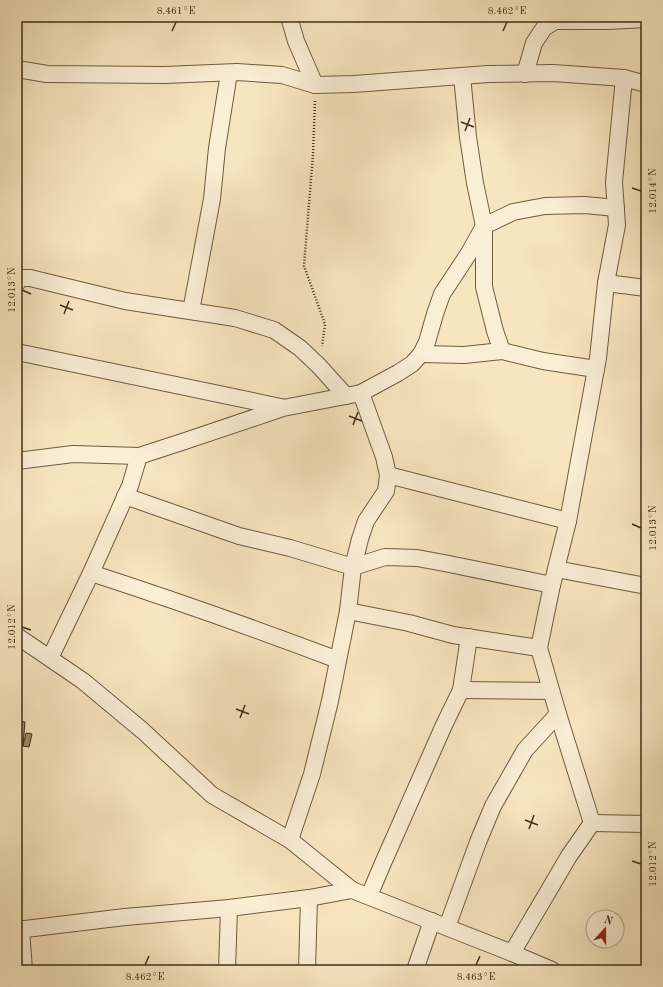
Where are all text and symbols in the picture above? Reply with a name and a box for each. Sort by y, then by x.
text: 8.461°E [157,6,195,16]
text: 8.462°E [488,6,526,16]
text: 12.014°N [648,168,658,214]
text: 12.013°N [7,267,17,313]
text: 12.013°N [648,505,658,551]
text: 12.012°N [7,604,17,650]
text: 12.012°N [648,841,658,887]
north arrow [585,909,625,949]
text: N [602,914,614,928]
text: 8.462°E [126,972,164,982]
text: 8.463°E [457,972,495,982]

